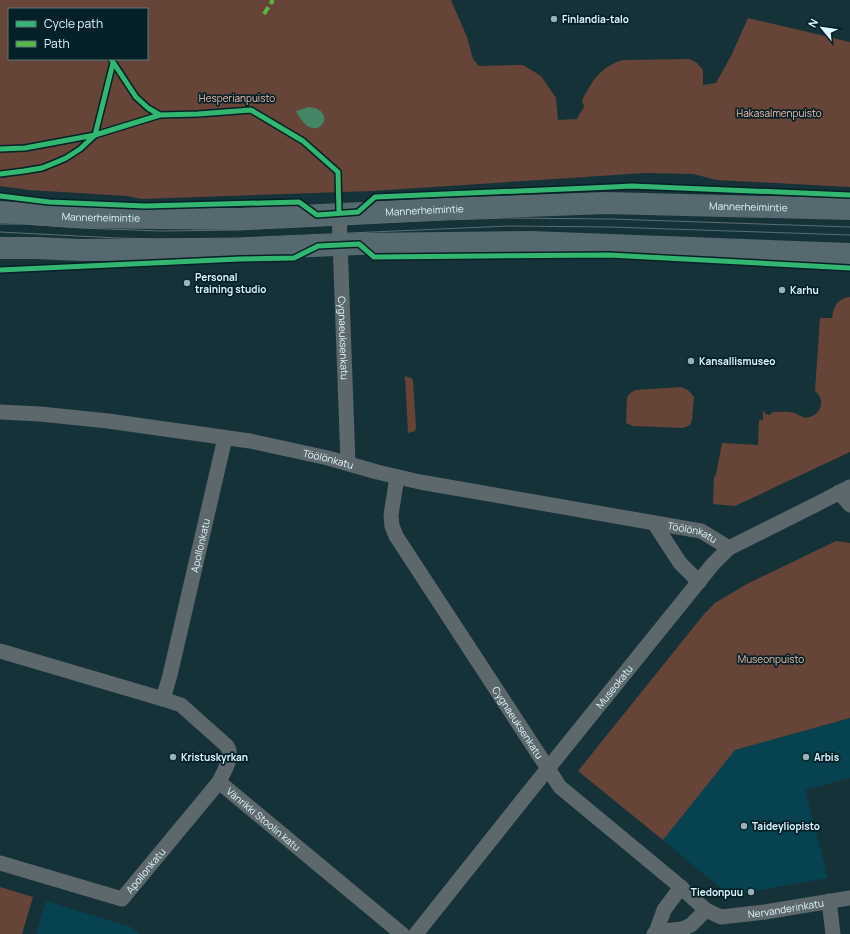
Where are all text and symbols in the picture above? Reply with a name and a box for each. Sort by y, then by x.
legend [8,8,148,60]
north arrow [802,8,842,48]
place label: Finlandia-talo [562,12,629,26]
marker: Finlandia-talo [549,14,559,24]
text: Cycle path [44,15,103,32]
text: N [804,16,821,30]
text: Path [44,35,70,52]
park label: Hesperianpuisto [199,91,275,105]
park label: Hakasalmenpuisto [736,106,822,120]
street label: Mannerheimintie [709,199,788,214]
street label: Mannerheimintie [385,201,464,219]
street label: Mannerheimintie [61,209,140,225]
place label: Personal training studio [195,270,266,296]
marker: Personal training studio [182,278,192,288]
place label: Karhu [790,283,819,297]
marker: Karhu [777,285,787,295]
street label: Cygnaeuksenkatu [335,296,352,380]
place label: Kansallismuseo [699,354,775,368]
marker: Kansallismuseo [686,356,696,366]
street label: Töölönkatu [302,446,355,472]
street label: Apollonkatu [187,517,213,574]
street label: Töölönkatu [666,518,720,546]
park label: Museonpuisto [738,652,804,666]
street label: Museokatu [592,662,636,711]
street label: Cygnaeuksenkatu [489,684,547,761]
place label: Kristuskyrkan [181,750,248,764]
place label: Arbis [814,750,840,764]
marker: Kristuskyrkan [168,752,178,762]
marker: Arbis [801,752,811,762]
street label: Vänrikki Stoolin katu [224,784,304,854]
place label: Taideyliopisto [752,819,820,833]
marker: Taideyliopisto [739,821,749,831]
street label: Apollonkatu [122,845,169,896]
place label: Tiedonpuu [691,885,743,899]
marker: Tiedonpuu [746,887,756,897]
street label: Nervanderinkatu [747,895,825,921]

